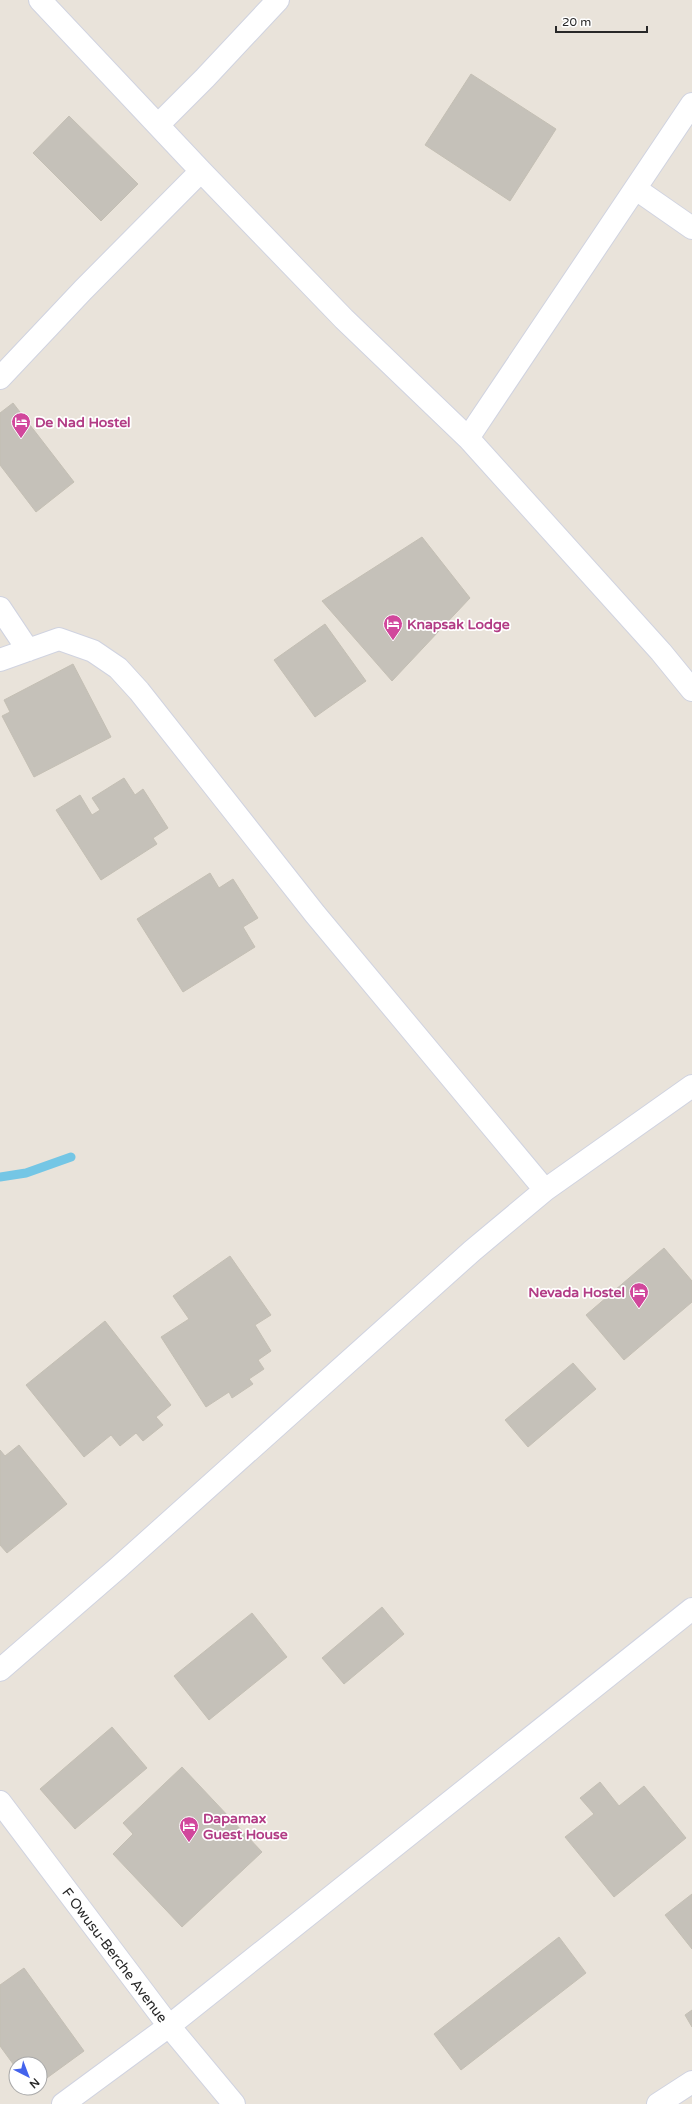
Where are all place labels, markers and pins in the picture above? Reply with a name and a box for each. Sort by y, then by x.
hotel icon: De Nad Hostel [10,411,32,439]
place label: De Nad Hostel [35,414,131,431]
hotel icon: Knapsak Lodge [382,613,404,641]
place label: Knapsak Lodge [407,616,510,633]
hotel icon: Nevada Hostel [628,1281,650,1309]
place label: Nevada Hostel [528,1284,625,1301]
place label: Dapamax Guest House [203,1810,288,1843]
hotel icon: Dapamax Guest House [178,1815,200,1843]

